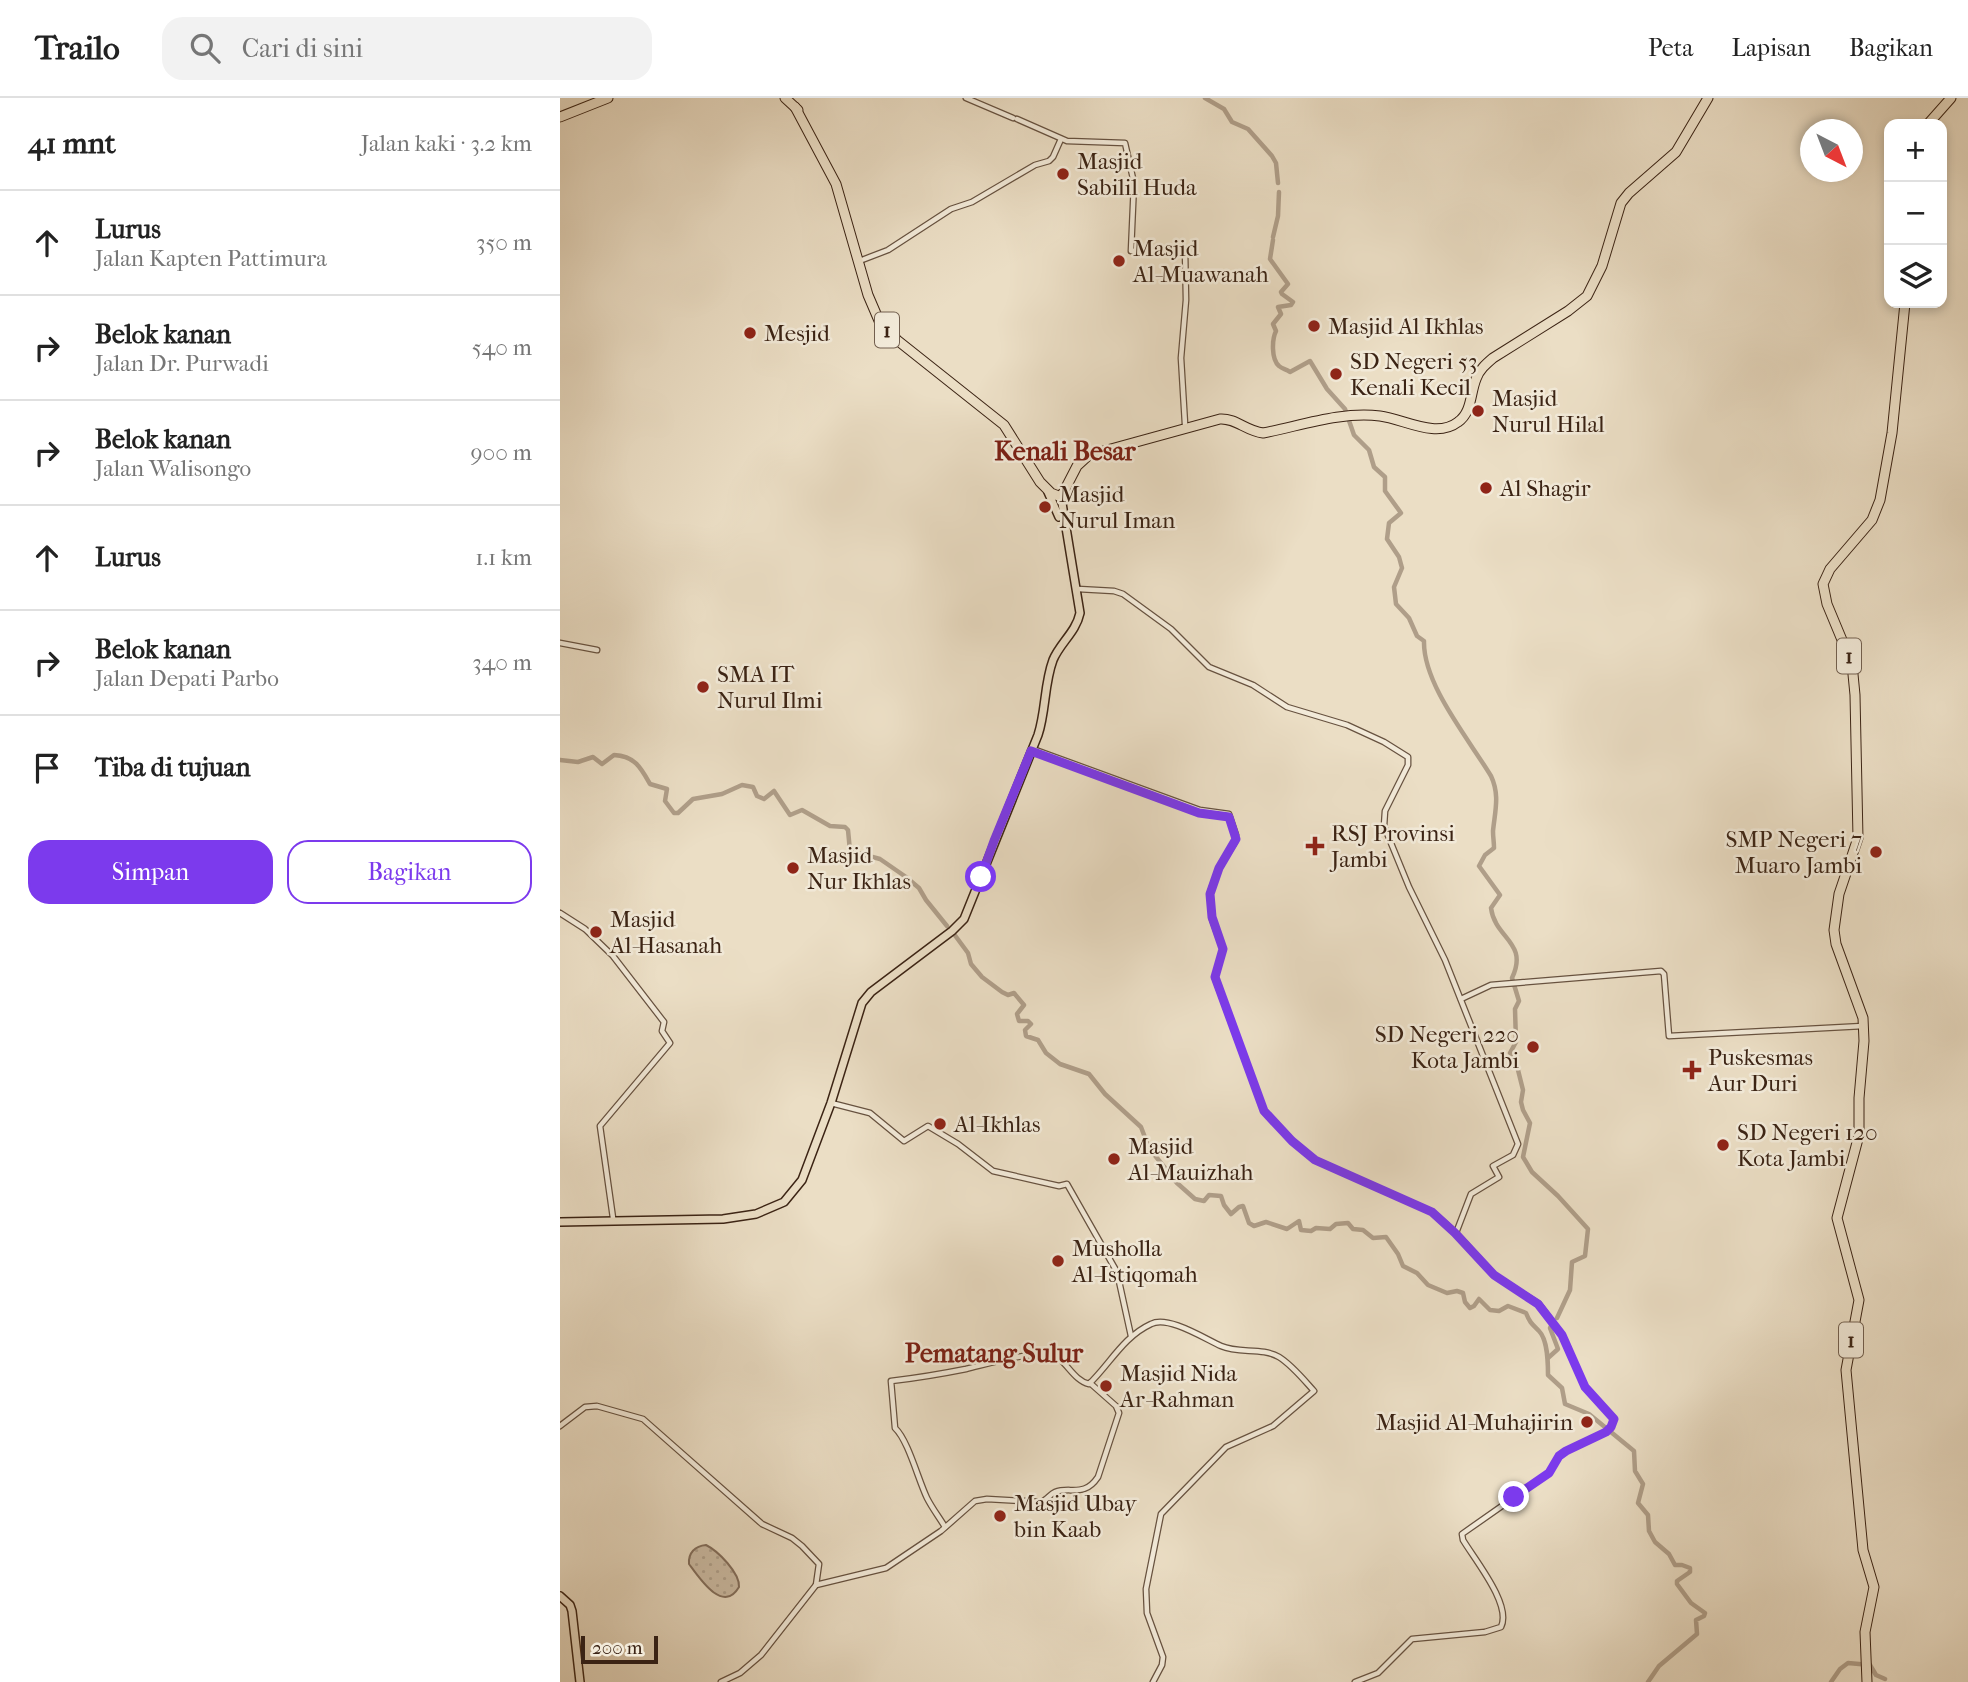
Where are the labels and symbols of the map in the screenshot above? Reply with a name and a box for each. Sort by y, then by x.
north arrow [1800,119,1863,182]
place label: Masjid Sabilil Huda [1077,148,1197,201]
marker: Masjid Sabilil Huda [1055,166,1071,182]
place label: Masjid Al-Muawanah [1132,235,1269,288]
marker: Masjid Al-Muawanah [1111,253,1127,269]
road number: 1 [875,313,899,348]
place label: Masjid Al Ikhlas [1328,313,1484,340]
marker: Masjid Al Ikhlas [1306,318,1322,334]
place label: Mesjid [764,320,830,347]
marker: Mesjid [742,325,758,341]
place label: SD Negeri 53 Kenali Kecil [1350,348,1477,401]
marker: SD Negeri 53 Kenali Kecil [1328,366,1344,382]
place label: Masjid Nurul Hilal [1492,385,1605,438]
marker: Masjid Nurul Hilal [1470,403,1486,419]
district label: Kenali Besar [994,436,1137,467]
place label: Al Shagir [1499,475,1591,502]
marker: Al Shagir [1478,480,1494,496]
place label: Masjid Nurul Iman [1059,481,1176,534]
marker: Masjid Nurul Iman [1037,499,1053,515]
road number: 1 [1837,638,1861,674]
place label: SMA IT Nurul Ilmi [717,661,823,714]
marker: SMA IT Nurul Ilmi [695,679,711,695]
place label: RSJ Provinsi Jambi [1329,820,1455,873]
place label: SMP Negeri 7 Muaro Jambi [1726,826,1862,879]
marker: RSJ Provinsi Jambi [1305,836,1325,856]
place label: Masjid Nur Ikhlas [807,842,911,895]
marker: SMP Negeri 7 Muaro Jambi [1868,844,1884,860]
marker: Masjid Nur Ikhlas [785,860,801,876]
route start [965,861,996,892]
place label: Masjid Al-Hasanah [609,906,722,959]
marker: Masjid Al-Hasanah [588,924,604,940]
place label: SD Negeri 220 Kota Jambi [1375,1021,1519,1074]
marker: SD Negeri 220 Kota Jambi [1525,1039,1541,1055]
place label: Puskesmas Aur Duri [1707,1044,1813,1097]
marker: Puskesmas Aur Duri [1682,1060,1702,1080]
place label: Al-Ikhlas [953,1111,1040,1138]
marker: Al-Ikhlas [932,1116,948,1132]
place label: SD Negeri 120 Kota Jambi [1737,1119,1878,1172]
place label: Masjid Al-Mauizhah [1127,1133,1253,1186]
marker: SD Negeri 120 Kota Jambi [1715,1137,1731,1153]
marker: Masjid Al-Mauizhah [1106,1151,1122,1167]
place label: Musholla Al-Istiqomah [1071,1235,1198,1288]
marker: Musholla Al-Istiqomah [1050,1253,1066,1269]
road number: 1 [1839,1322,1863,1358]
district label: Pematang Sulur [905,1338,1084,1369]
place label: Masjid Nida Ar-Rahman [1119,1360,1238,1413]
marker: Masjid Nida Ar-Rahman [1098,1378,1114,1394]
place label: Masjid Al-Muhajirin [1376,1409,1574,1436]
marker: Masjid Al-Muhajirin [1579,1414,1595,1430]
route end [1498,1481,1529,1512]
place label: Masjid Ubay bin Kaab [1013,1490,1137,1543]
marker: Masjid Ubay bin Kaab [992,1508,1008,1524]
scale bar [581,1633,658,1665]

